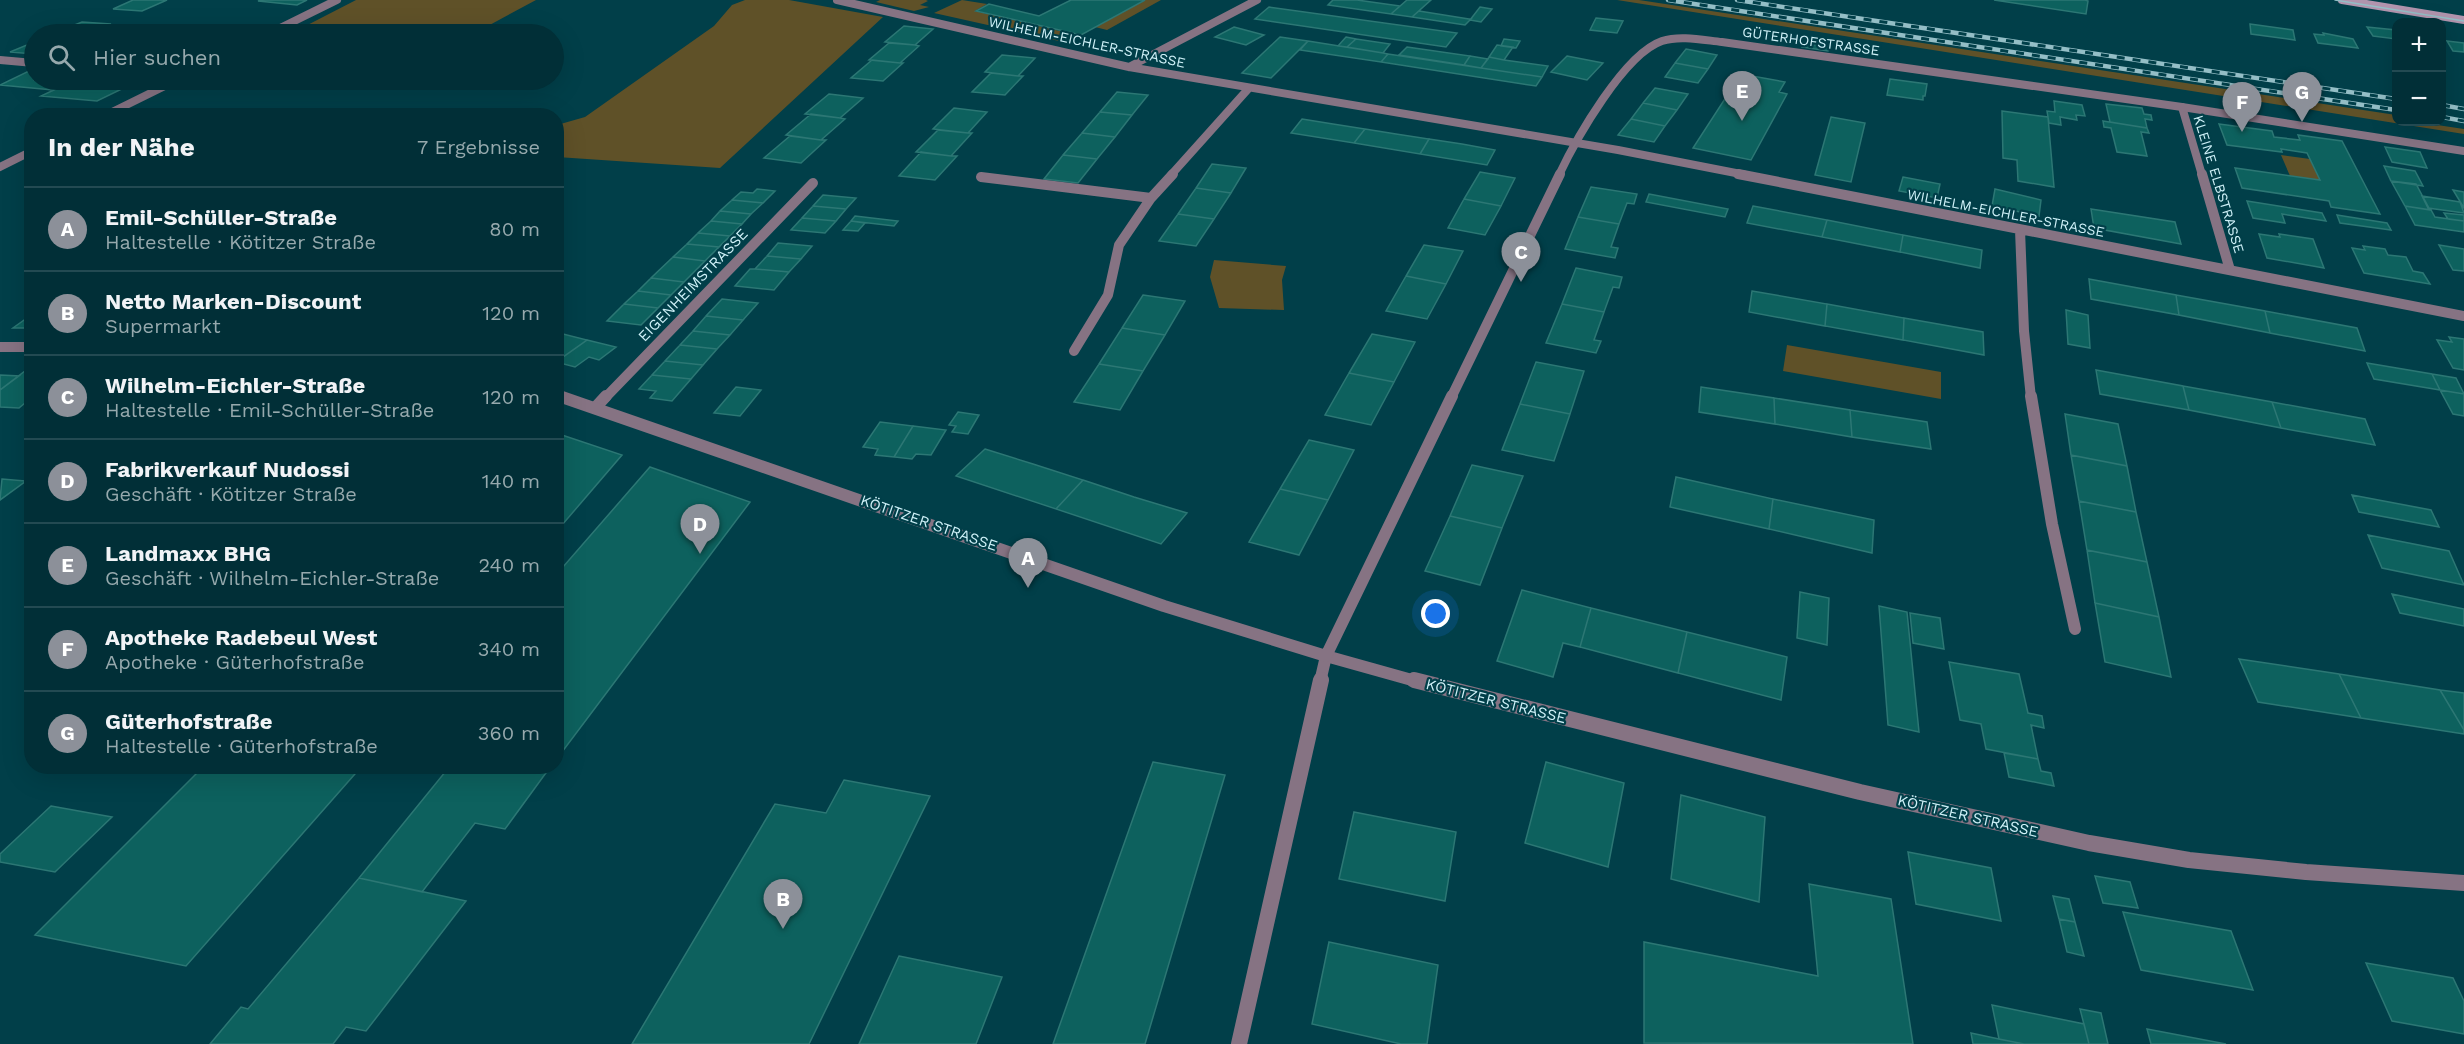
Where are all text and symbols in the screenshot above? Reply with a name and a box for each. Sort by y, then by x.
street label: WILHELM-EICHLER-STRASSE [987,13,1187,71]
map controls [2392,18,2446,126]
button: + [2392,18,2446,72]
street label: GÜTERHOFSTRASSE [1741,23,1881,59]
search box [24,24,564,90]
icon: search [45,41,78,74]
text: Hier suchen [93,45,221,70]
pin: E [1722,72,1762,121]
pin: G [2282,72,2322,122]
button: − [2392,72,2446,126]
pin: F [2222,82,2262,132]
street label: KLEINE ELBSTRASSE [2190,113,2248,255]
text: In der Nähe [48,132,195,162]
text: 7 Ergebnisse [417,135,540,159]
street label: WILHELM-EICHLER-STRASSE [1906,186,2106,240]
text: Emil-Schüller-Straße [105,205,337,230]
text: A [61,217,74,241]
text: 80 m [489,217,540,241]
street label: EIGENHEIMSTRASSE [634,225,752,345]
text: Haltestelle · Kötitzer Straße [105,230,376,254]
pin: C [1502,232,1540,282]
text: Netto Marken-Discount [105,289,361,314]
text: B [61,301,74,325]
text: 120 m [482,301,540,325]
text: Supermarkt [105,314,221,338]
text: Wilhelm-Eichler-Straße [105,373,365,398]
text: C [61,385,74,409]
text: 120 m [482,385,540,409]
text: Haltestelle · Emil-Schüller-Straße [105,398,434,422]
text: Fabrikverkauf Nudossi [105,457,350,482]
text: D [60,469,75,493]
text: 140 m [482,469,540,493]
text: Geschäft · Kötitzer Straße [105,482,357,506]
street label: KÖTITZER STRASSE [858,491,1000,555]
pin: D [680,504,720,554]
pin: A [1008,538,1048,588]
text: Landmaxx BHG [105,541,271,566]
text: E [61,553,74,577]
text: 240 m [478,553,540,577]
text: Geschäft · Wilhelm-Eichler-Straße [105,566,439,590]
your location [1421,599,1450,628]
text: Apotheke Radebeul West [105,625,377,650]
text: F [61,637,74,661]
text: 340 m [478,637,540,661]
text: Apotheke · Güterhofstraße [105,650,365,674]
street label: KÖTITZER STRASSE [1424,675,1568,727]
text: Güterhofstraße [105,709,273,734]
text: G [60,721,75,745]
text: 360 m [478,721,540,745]
text: Haltestelle · Güterhofstraße [105,734,378,758]
street label: KÖTITZER STRASSE [1896,791,2040,841]
pin: B [764,880,802,929]

